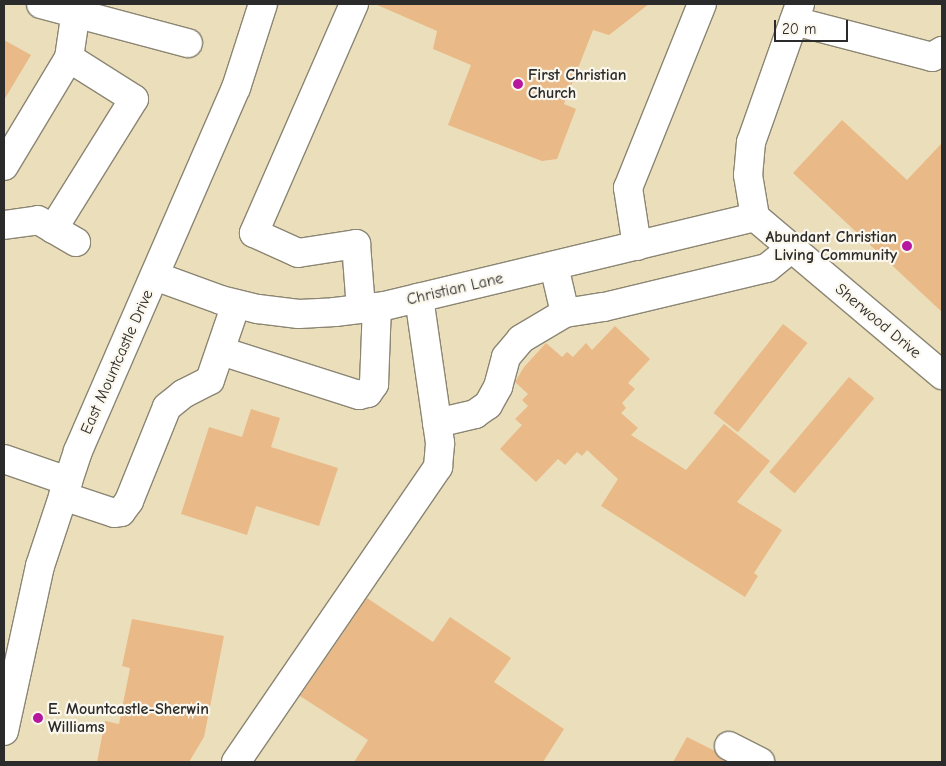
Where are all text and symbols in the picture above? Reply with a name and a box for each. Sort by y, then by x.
scale bar [776,10,850,42]
text: 20 m [782,20,816,38]
place label: First Christian Church [528,65,627,103]
marker: First Christian Church [512,78,524,90]
place label: Abundant Christian Living Community [766,227,897,265]
marker: Abundant Christian Living Community [901,240,913,252]
street label: Christian Lane [405,269,505,309]
street label: Sherwood Drive [831,280,925,362]
street label: East Mountcastle Drive [77,287,157,437]
place label: E. Mountcastle-Sherwin Williams [48,699,209,737]
marker: E. Mountcastle-Sherwin Williams [32,712,44,724]

